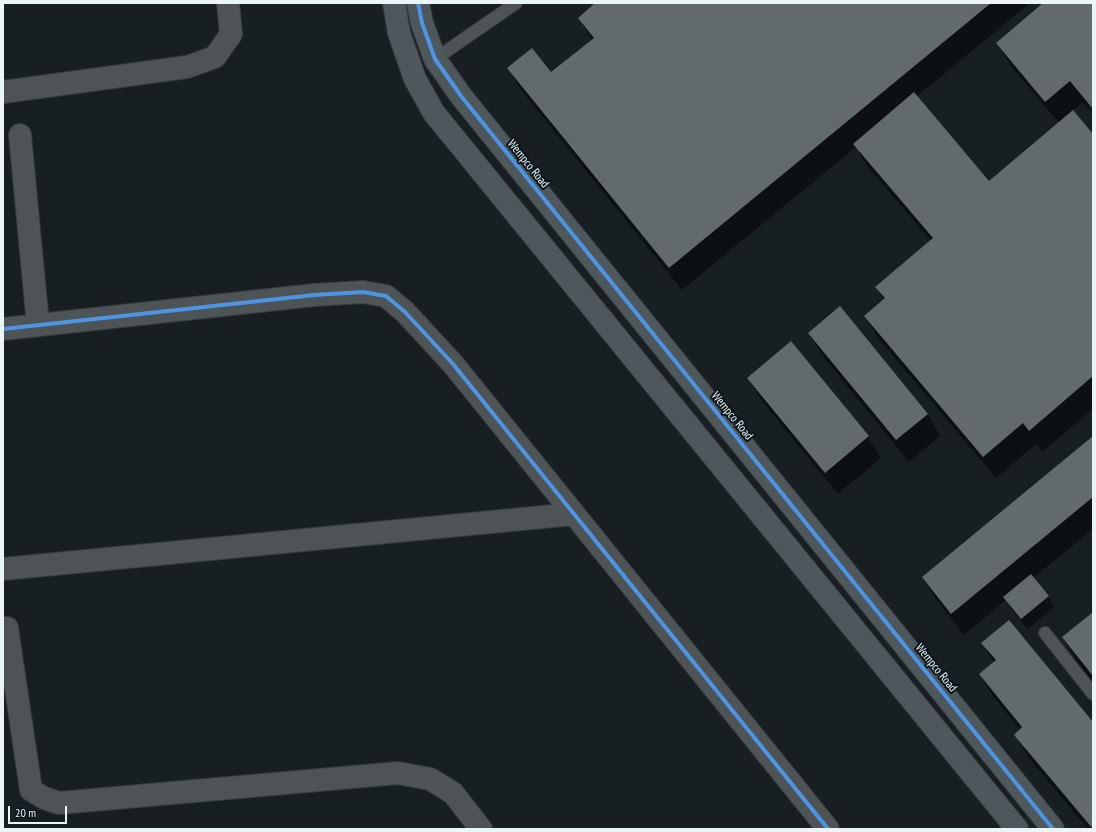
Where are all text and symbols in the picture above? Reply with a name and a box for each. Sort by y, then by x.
street label: Wempco Road [504,137,552,191]
street label: Wempco Road [708,389,756,443]
street label: Wempco Road [912,641,960,695]
scale bar [10,798,69,824]
text: 20 m [15,805,36,820]

